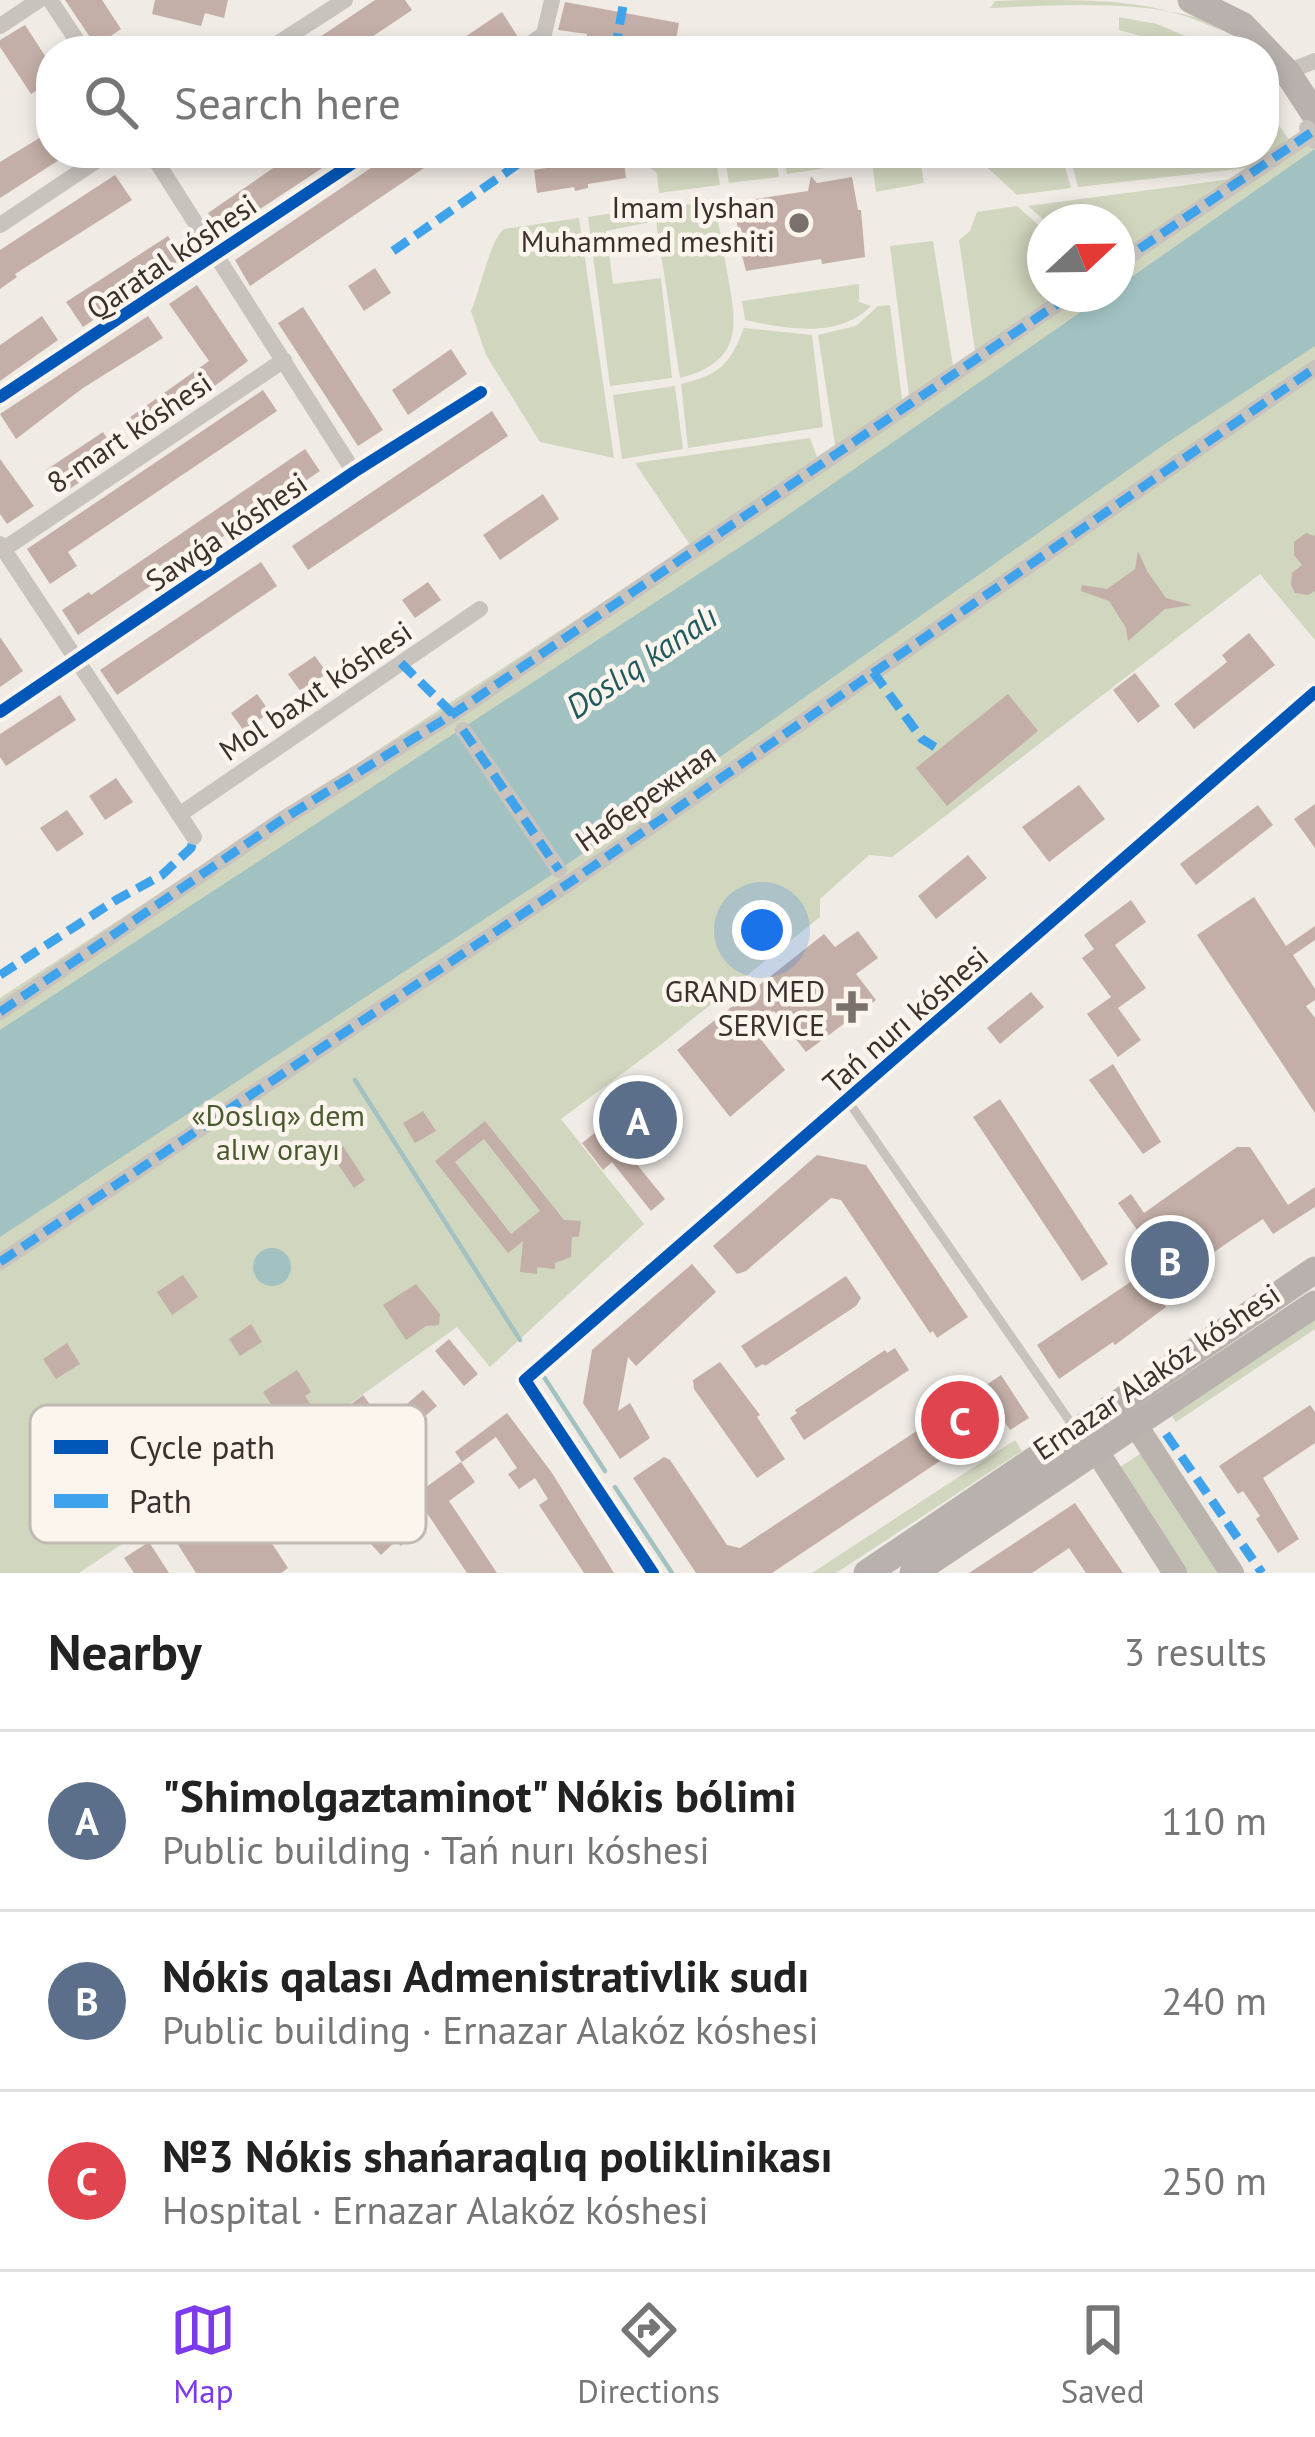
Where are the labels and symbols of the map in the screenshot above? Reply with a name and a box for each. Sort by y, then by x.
street label: Qaratal kóshesi [78,185,264,327]
place label: Imam Iyshan Muhammed meshiti [521,187,775,260]
north arrow [1027,204,1135,312]
marker: Imam Iyshan Muhammed meshiti [786,210,812,236]
street label: 8-mart kóshesi [39,363,219,501]
street label: Sawǵa kóshesi [138,463,314,599]
water label: Doslıq kanalı [557,595,725,727]
street label: Mol baxıt kóshesi [211,611,419,769]
street label: Набережная [567,734,723,860]
your location [732,900,792,960]
street label: Tań nurı kóshesi [814,936,996,1102]
place label: GRAND MED SERVICE [665,971,825,1044]
marker: GRAND MED SERVICE [836,991,868,1023]
pin: A [599,1075,677,1165]
park label: «Doslıq» dem alıw orayı [191,1095,365,1168]
pin: B [1131,1215,1209,1305]
street label: Ernazar Alakóz kóshesi [1025,1274,1287,1468]
pin: C [921,1375,999,1465]
legend [30,1405,426,1543]
text: Cycle path [129,1425,275,1468]
text: Path [129,1479,192,1522]

